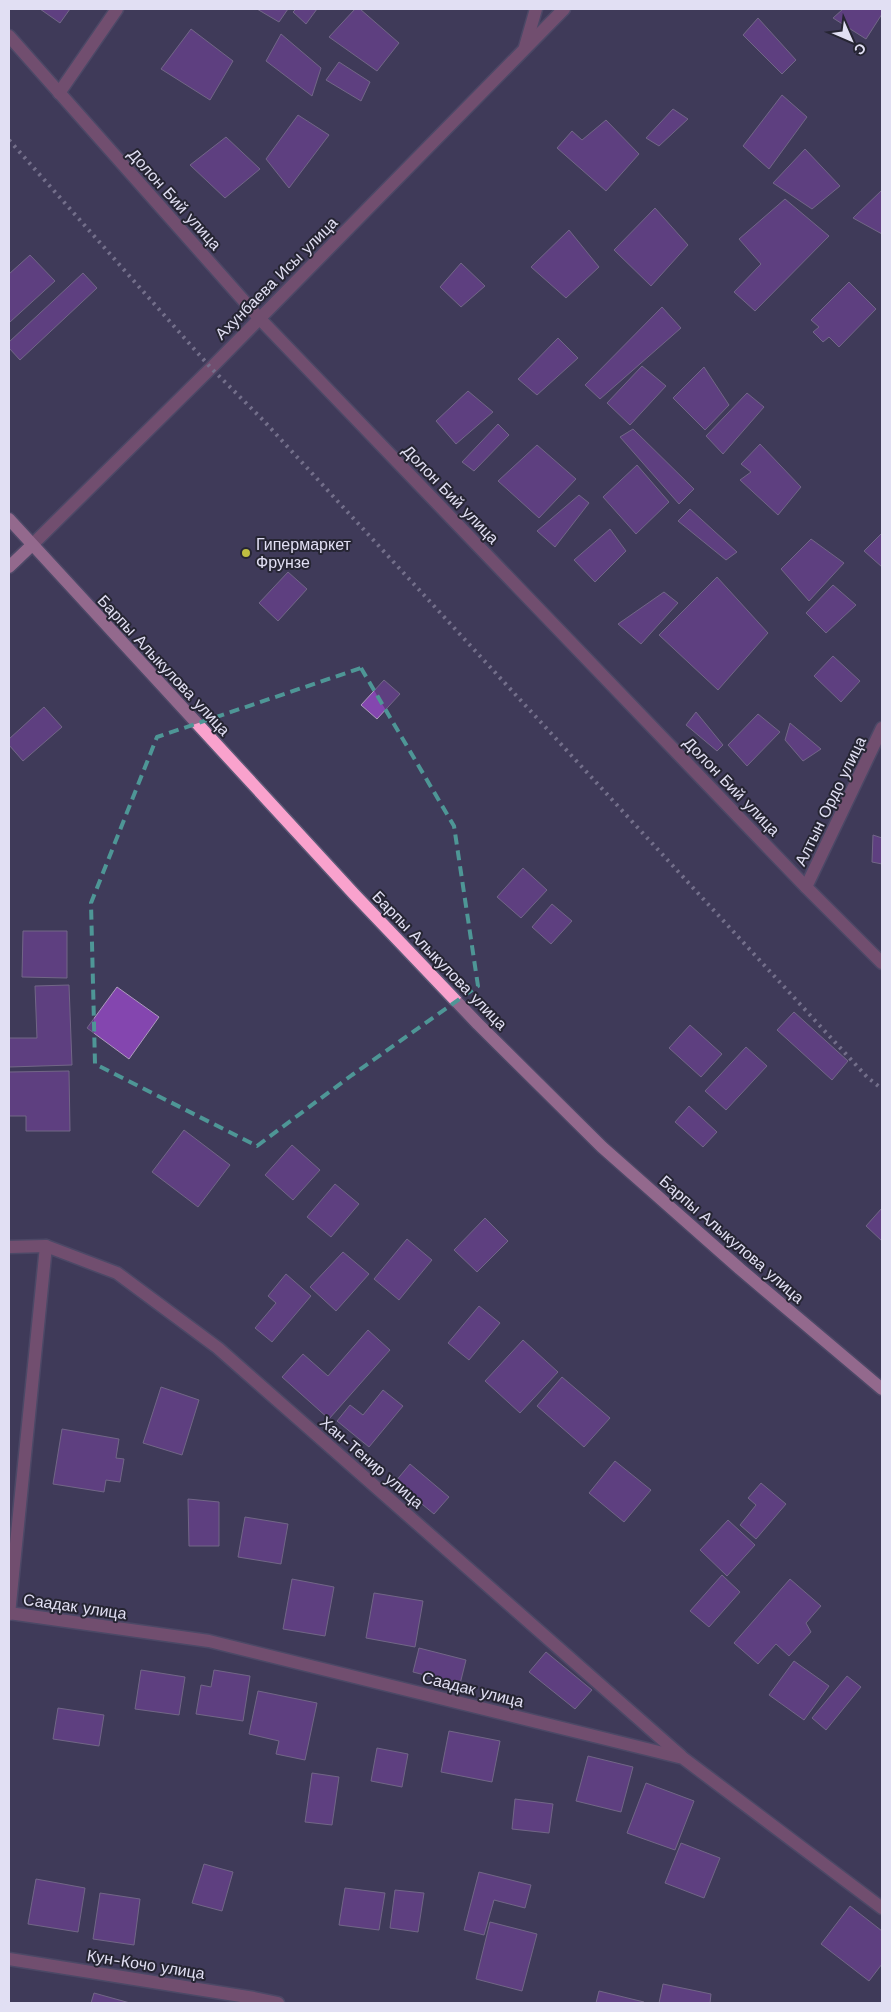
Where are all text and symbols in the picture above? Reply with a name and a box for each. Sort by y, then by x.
north arrow [826,15,876,65]
text: С [851,40,869,58]
street label: Долон Бий улица [124,145,225,254]
street label: Ахунбаева Исы улица [211,213,342,343]
street label: Долон Бий улица [399,441,503,548]
place label: Гипермаркет Фрунзе [256,535,352,572]
marker: Гипермаркет Фрунзе [240,547,252,559]
street label: Барпы Алыкулова улица [93,591,234,740]
street label: Долон Бий улица [680,733,784,840]
street label: Алтын Ордо улица [791,733,870,869]
street label: Барпы Алыкулова улица [368,887,511,1034]
street label: Барпы Алыкулова улица [656,1171,808,1307]
street label: Хан-Тенир улица [316,1412,427,1512]
street label: Саадак улица [22,1590,128,1623]
street label: Саадак улица [420,1668,526,1711]
street label: Кун-Кочо улица [86,1946,206,1983]

